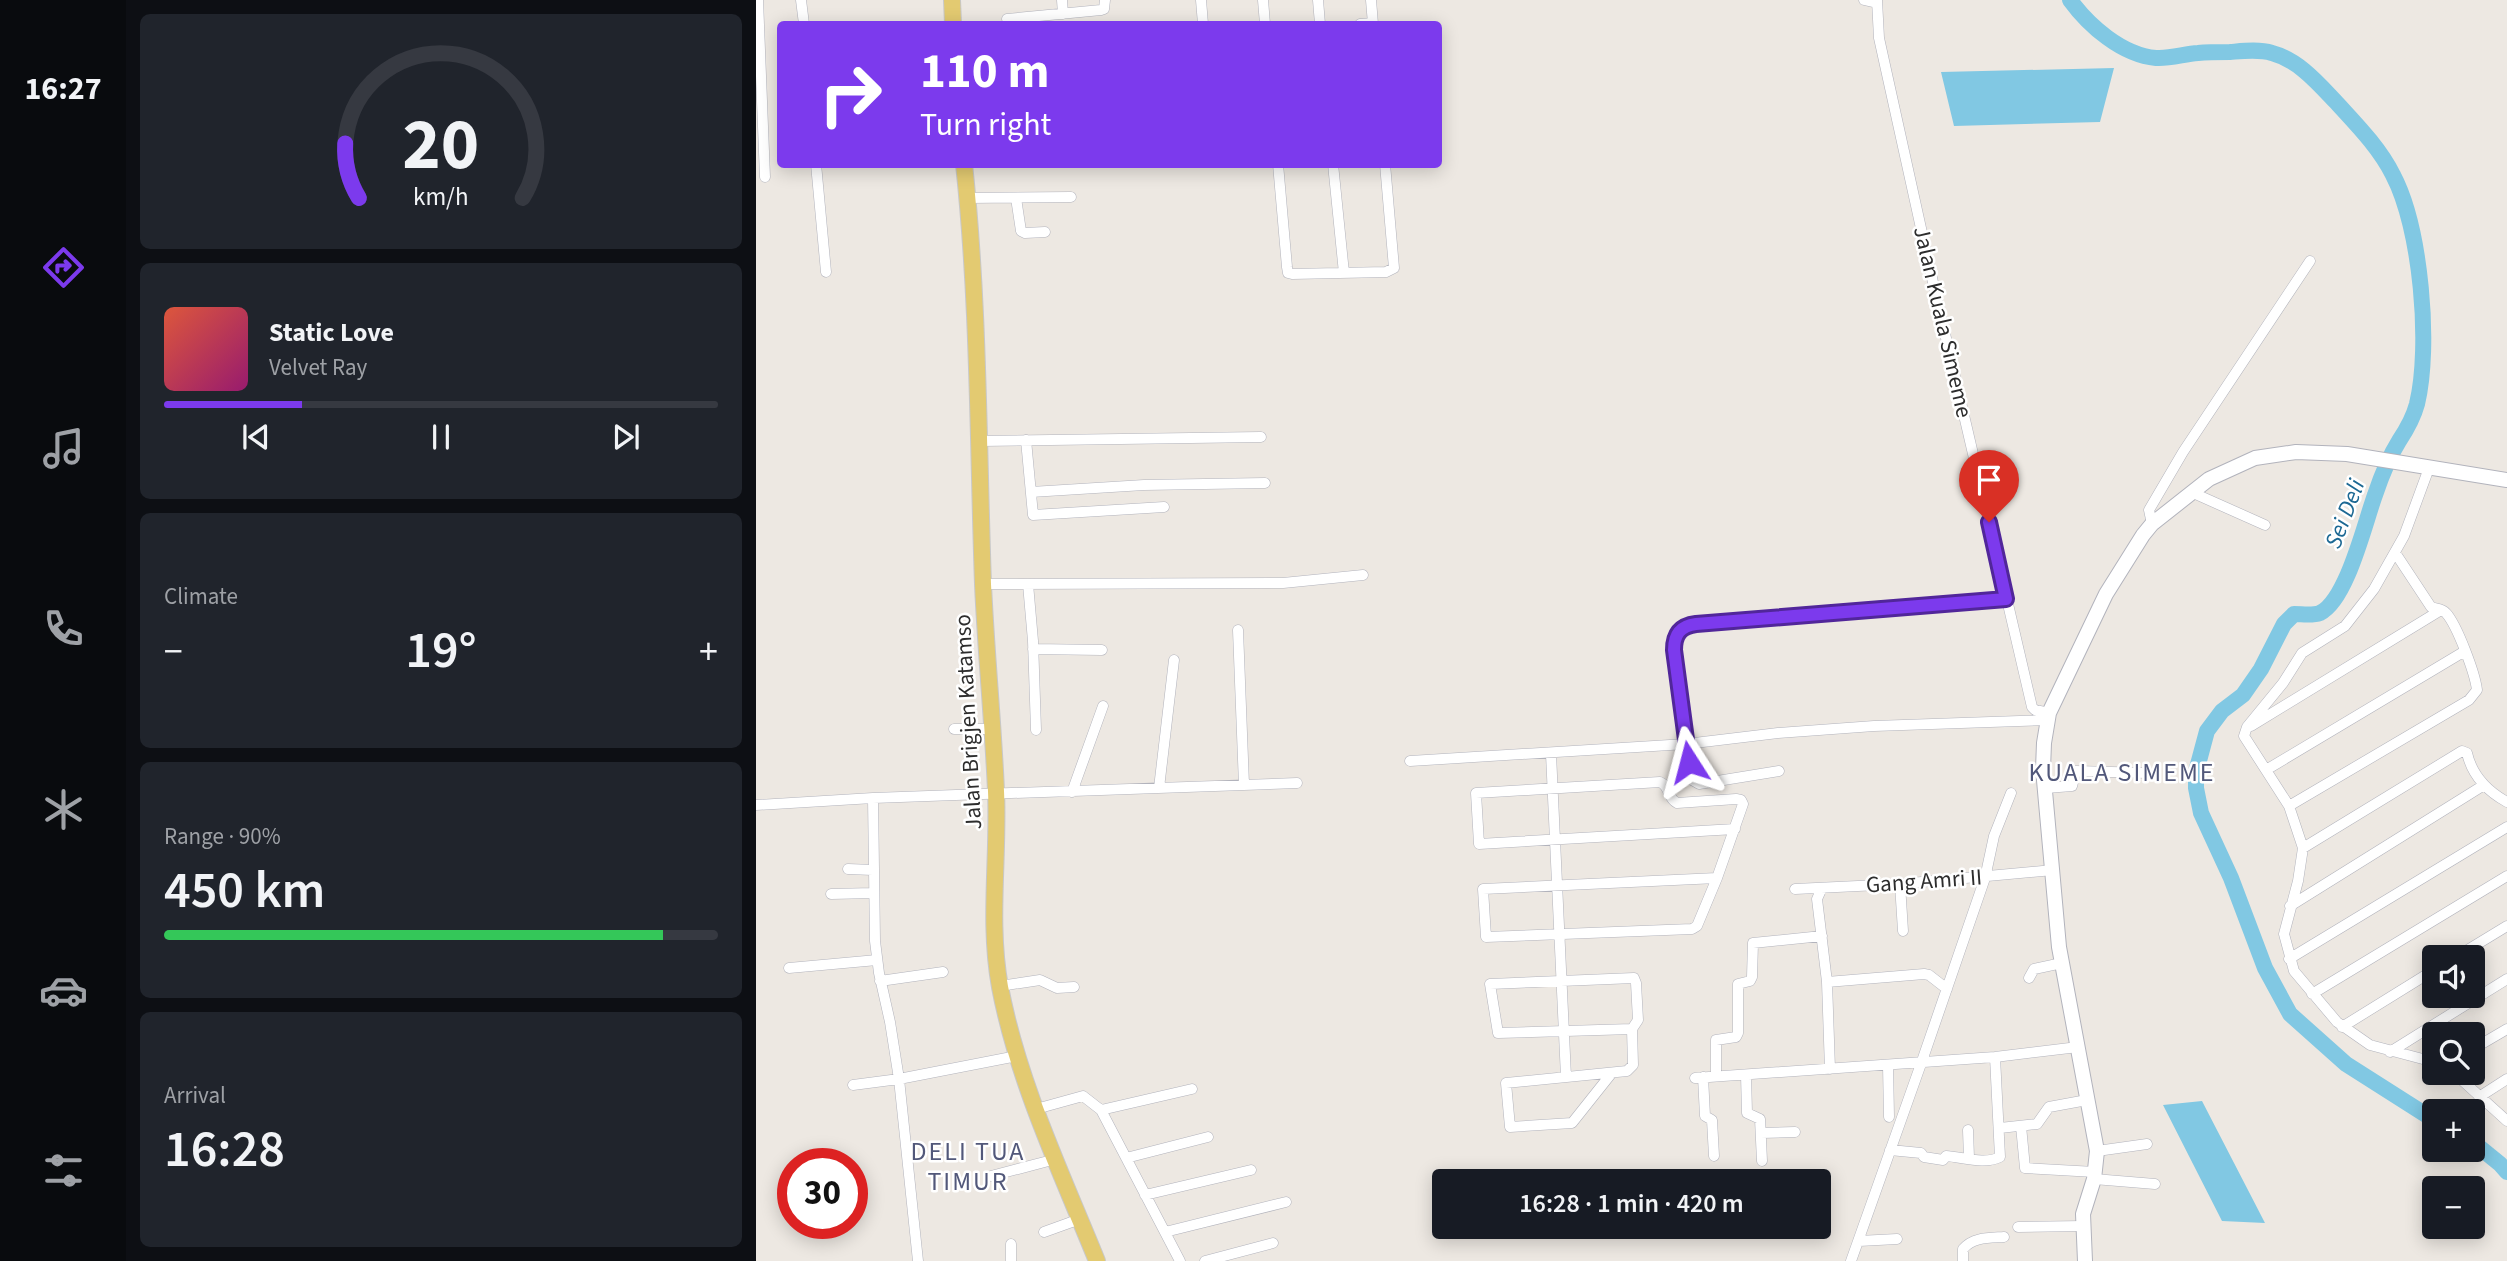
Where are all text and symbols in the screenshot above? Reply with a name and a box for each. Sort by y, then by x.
text: 110 m [920,37,1049,107]
icon: right [805,49,896,140]
text: 16:27 [24,66,102,112]
text: 20 [403,93,479,197]
text: Turn right [920,102,1051,148]
text: km/h [413,179,469,215]
street label: Jalan Kuala Simeme [1905,223,1981,421]
icon: directions [39,243,88,292]
text: Static Love [269,314,394,351]
text: Velvet Ray [269,351,367,384]
icon: previous [237,418,275,456]
icon: pause [422,418,460,456]
icon: next [607,418,645,456]
icon: music [39,424,88,473]
pin [1959,450,2019,522]
icon: arrive [1970,461,2008,499]
water label: Sei Deli [2316,474,2374,554]
text: Climate [164,580,238,613]
icon: phone [39,604,88,653]
street label: Jalan Brigjen Katamso [946,613,990,831]
text: 19° [405,614,477,688]
text: − [164,625,183,679]
text: + [699,625,718,679]
position arrow [1652,725,1726,799]
district label: KUALA SIMEME [2028,754,2216,791]
icon: climate [39,785,88,834]
text: Range · 90% [164,820,281,853]
text: 450 km [164,854,325,928]
street label: Gang Amri II [1865,860,1983,902]
map controls [2422,945,2485,1239]
button: sound [2422,945,2485,1008]
icon: car [39,966,88,1015]
button: search [2422,1022,2485,1085]
text: Arrival [164,1079,226,1112]
button: + [2422,1099,2485,1162]
text: 16:28 [164,1113,285,1187]
district label: DELI TUA TIMUR [911,1133,1025,1200]
icon: filters [39,1146,88,1195]
speed limit sign: 30 [777,1148,868,1239]
button: − [2422,1176,2485,1239]
text: 16:28 · 1 min · 420 m [1519,1185,1744,1222]

